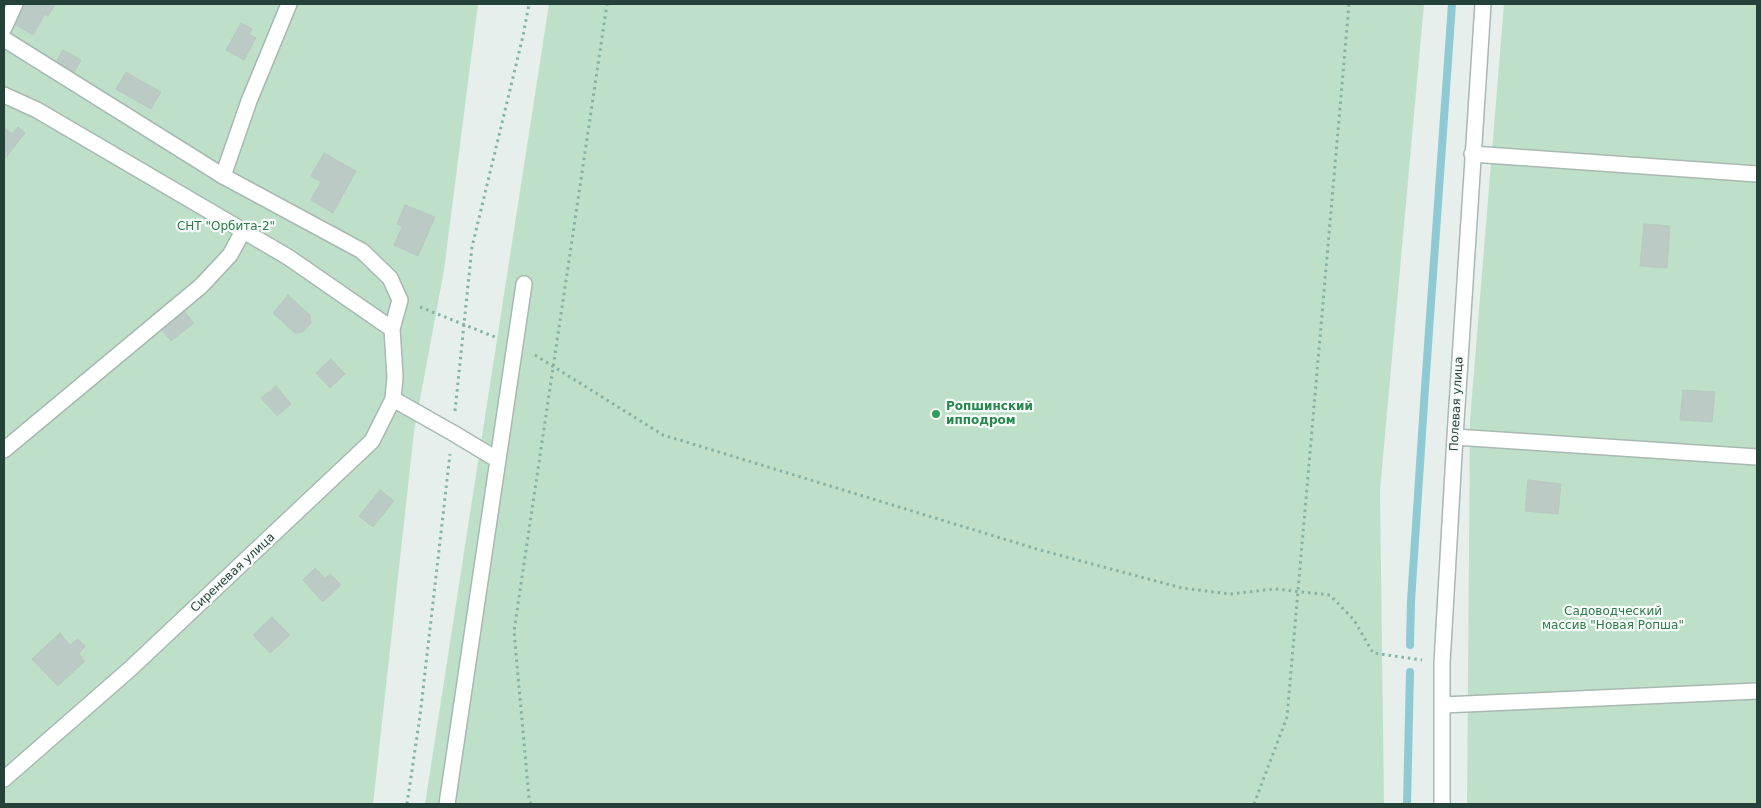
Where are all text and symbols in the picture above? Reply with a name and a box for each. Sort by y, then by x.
park label: СНТ "Орбита-2" [177,220,275,234]
street label: Полевая улица [1447,356,1467,452]
place label: Ропшинский ипподром [946,400,1033,428]
marker: Ропшинский ипподром [930,408,942,420]
street label: Сиреневая улица [188,530,278,616]
park label: Садоводческий массив "Новая Ропша" [1542,605,1684,633]

